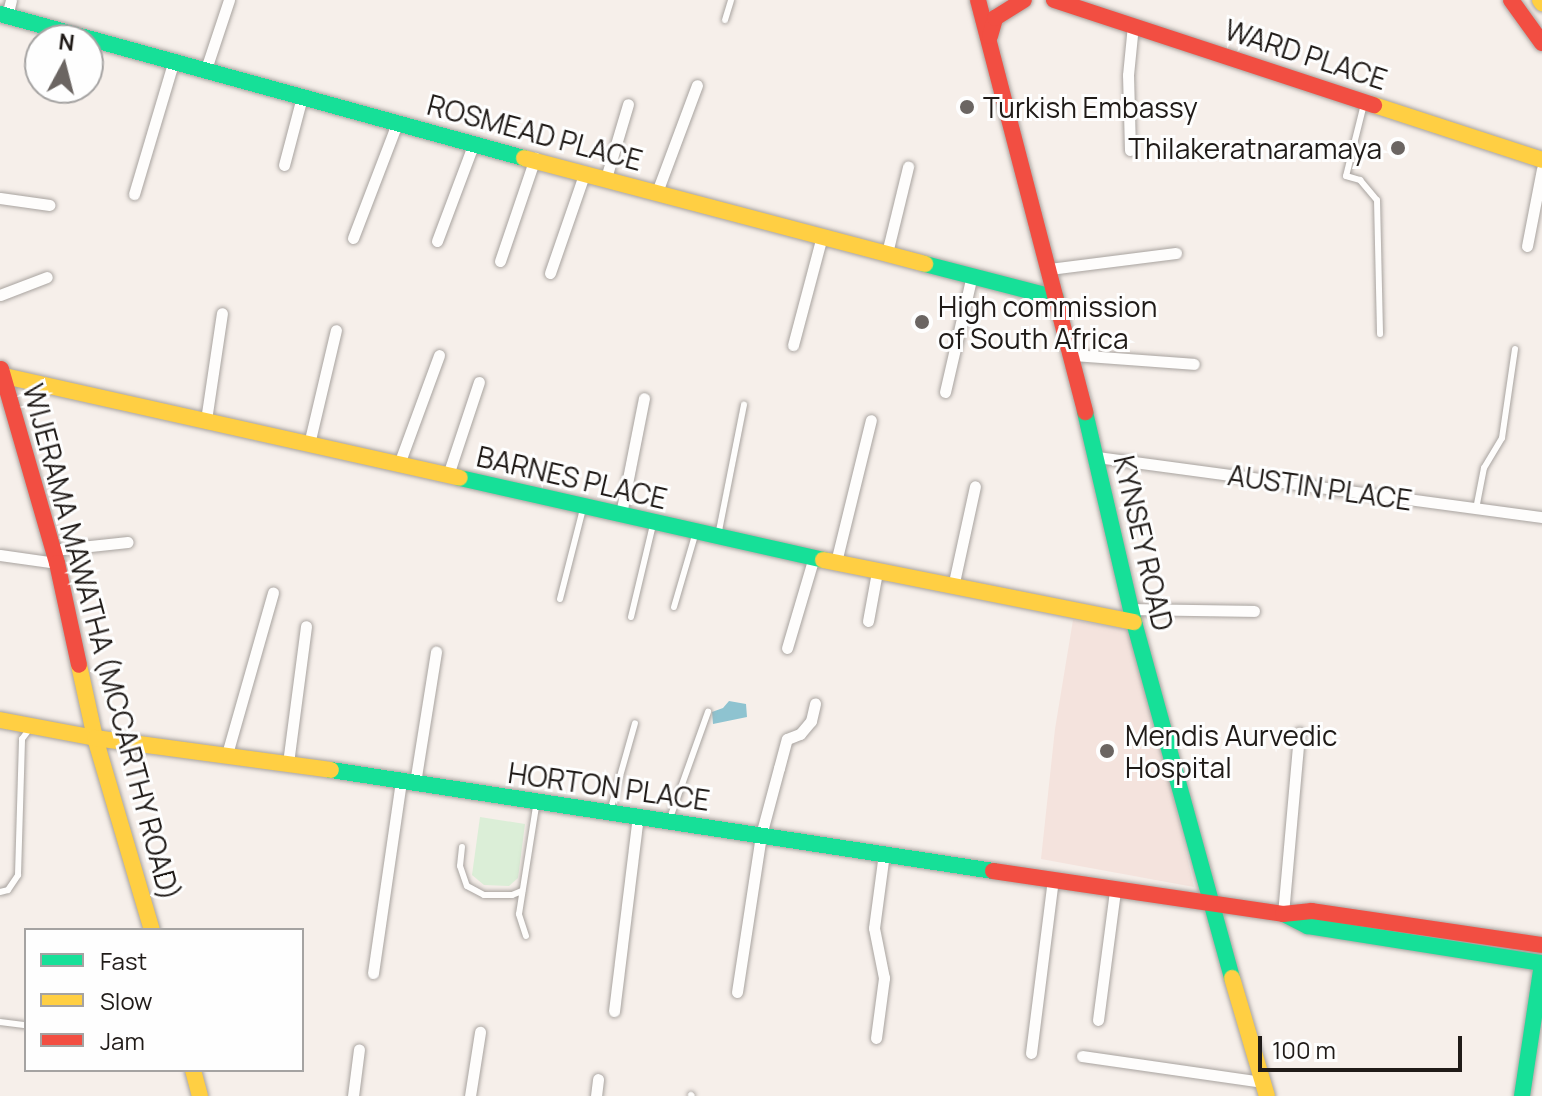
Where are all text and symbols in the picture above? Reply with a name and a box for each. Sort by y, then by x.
street label: WARD PLACE [1221,12,1391,96]
north arrow [24,24,104,104]
text: N [57,26,76,58]
street label: ROSMEAD PLACE [424,87,646,177]
place label: Turkish Embassy [983,90,1198,124]
marker: Turkish Embassy [958,98,976,116]
place label: Thilakeratnaramaya [1128,131,1382,165]
marker: Thilakeratnaramaya [1389,139,1407,157]
place label: High commission of South Africa [938,289,1157,355]
marker: High commission of South Africa [913,313,931,331]
street label: WIJERAMA MAWATHA (MCCARTHY ROAD) [17,380,187,904]
street label: BARNES PLACE [474,439,670,515]
street label: KYNSEY ROAD [1107,452,1181,634]
street label: AUSTIN PLACE [1226,457,1414,517]
place label: Mendis Aurvedic Hospital [1125,718,1338,784]
marker: Mendis Aurvedic Hospital [1096,740,1118,762]
street label: HORTON PLACE [506,755,712,817]
legend [24,928,304,1072]
text: Fast [100,944,147,977]
text: Slow [100,984,153,1017]
scale bar [1262,1020,1466,1070]
text: Jam [100,1024,145,1057]
text: 100 m [1272,1033,1336,1066]

